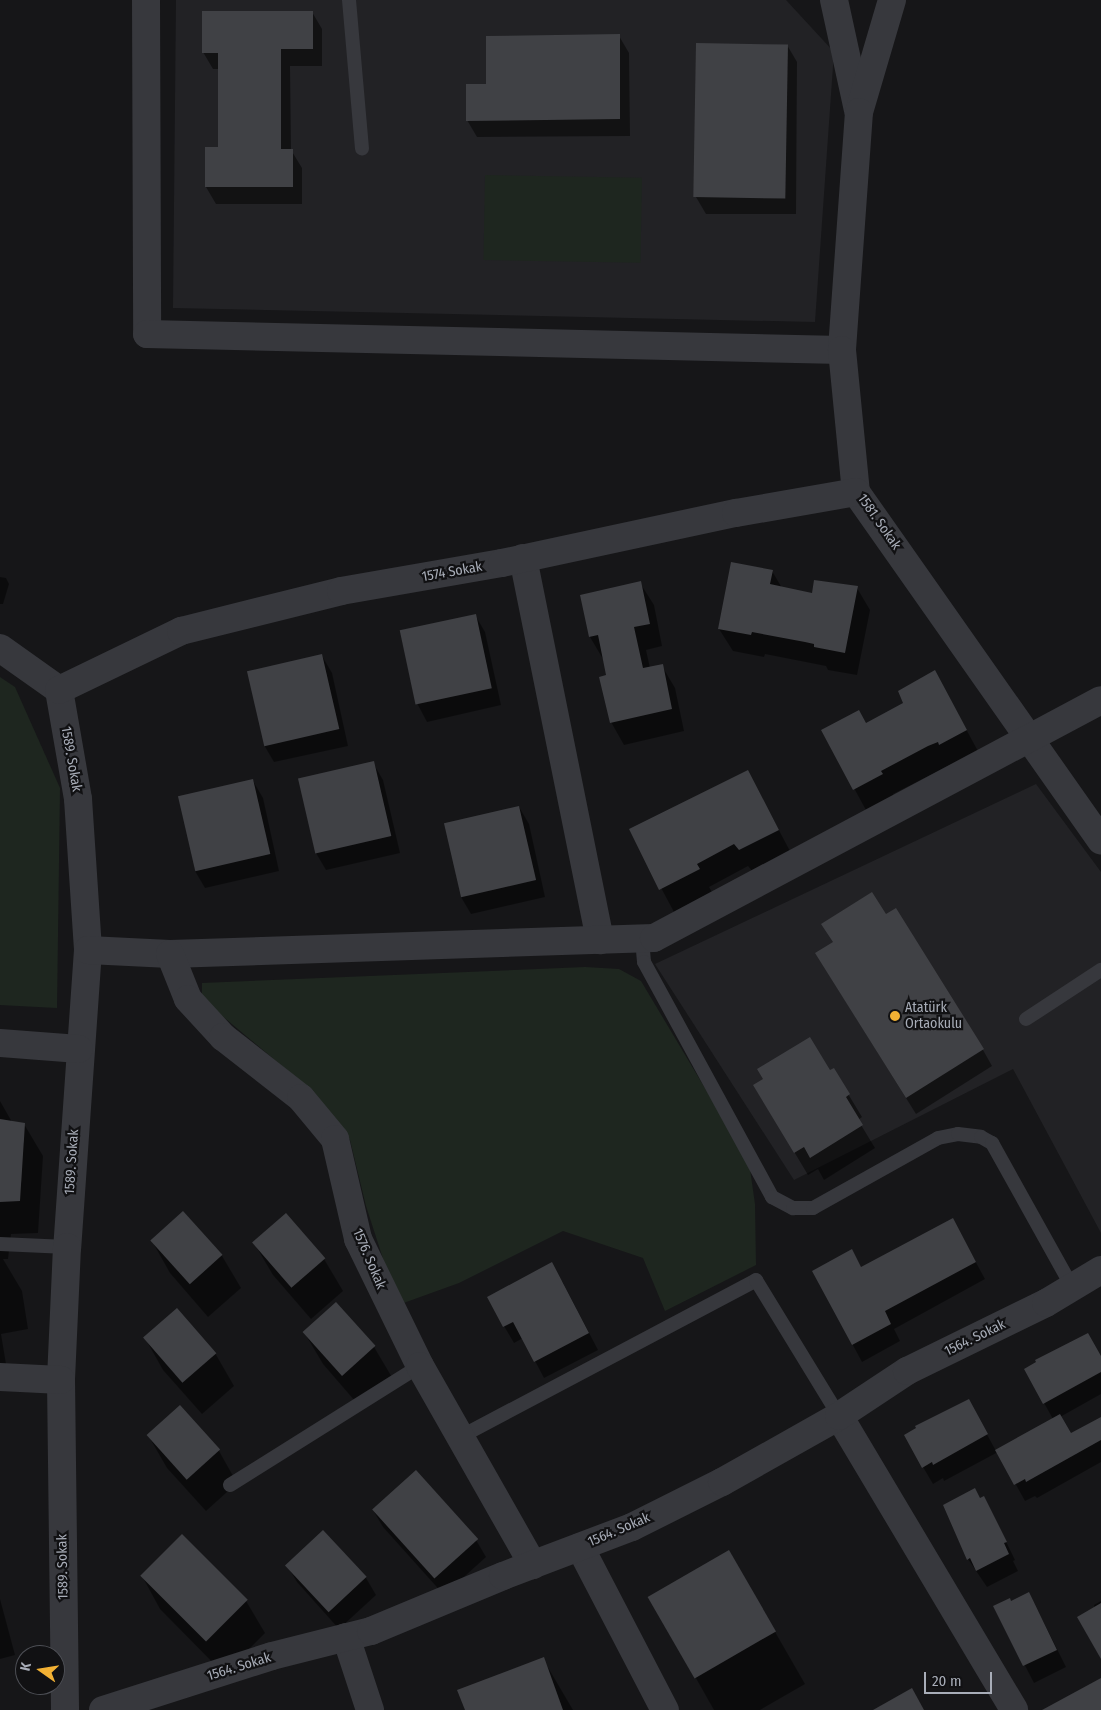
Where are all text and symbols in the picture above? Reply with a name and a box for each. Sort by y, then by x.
street label: 1581. Sokak [854,491,904,553]
street label: 1574 Sokak [421,558,483,586]
street label: 1589. Sokak [57,725,85,793]
place label: Atatürk Ortaokulu [905,1000,962,1032]
marker: Atatürk Ortaokulu [889,1010,901,1022]
street label: 1589. Sokak [61,1129,83,1195]
street label: 1576. Sokak [349,1226,389,1292]
street label: 1564. Sokak [942,1316,1008,1360]
street label: 1564. Sokak [585,1509,653,1551]
street label: 1589. Sokak [54,1534,72,1600]
north arrow [15,1645,65,1695]
street label: 1564. Sokak [205,1649,273,1685]
text: K [17,1661,35,1673]
scale bar [926,1662,994,1694]
text: 20 m [932,1672,962,1690]

